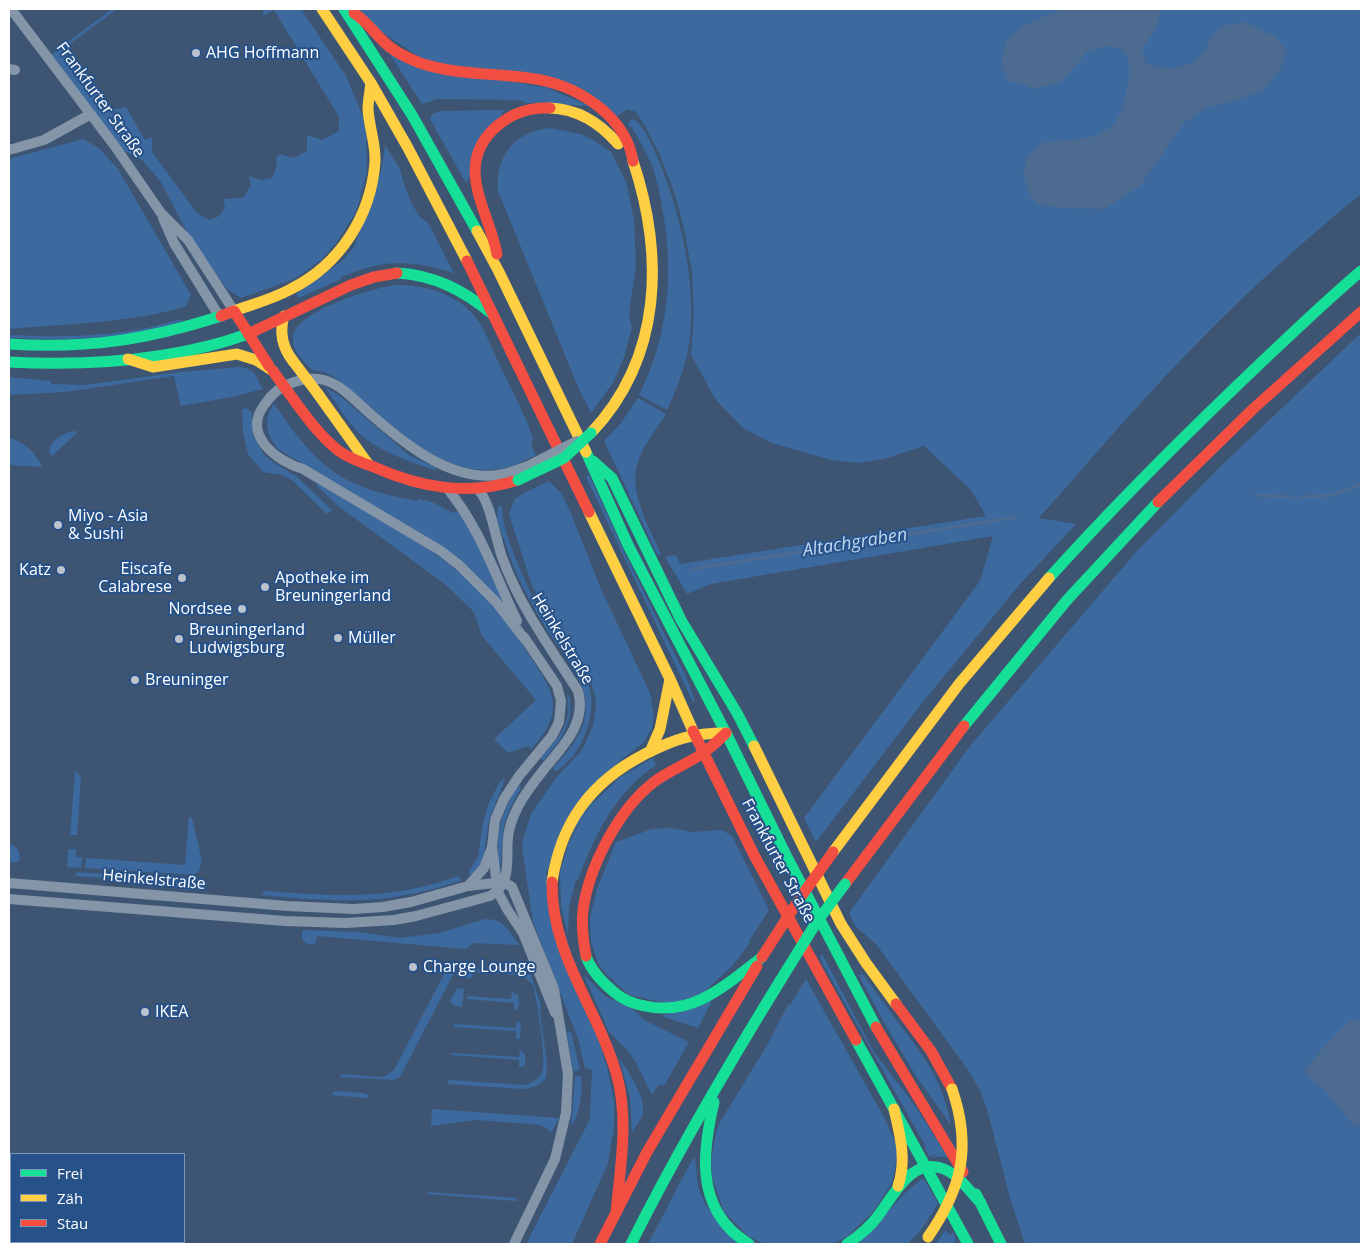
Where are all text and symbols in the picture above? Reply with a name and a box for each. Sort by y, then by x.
street label: Frankfurter Straße [52,39,148,161]
place label: AHG Hoffmann [206,43,319,63]
marker: AHG Hoffmann [190,47,202,59]
place label: Miyo - Asia & Sushi [68,506,148,544]
marker: Miyo - Asia & Sushi [52,519,64,531]
water label: Altachgraben [801,524,909,562]
place label: Eiscafe Calabrese [98,559,172,597]
place label: Katz [19,560,51,580]
marker: Katz [55,564,67,576]
place label: Apotheke im Breuningerland [275,568,391,606]
marker: Eiscafe Calabrese [176,572,188,584]
marker: Apotheke im Breuningerland [259,581,271,593]
street label: Heinkelstraße [527,590,597,688]
place label: Nordsee [168,599,232,619]
marker: Nordsee [236,603,248,615]
place label: Breuningerland Ludwigsburg [189,620,305,658]
place label: Müller [348,628,396,648]
marker: Müller [332,632,344,644]
marker: Breuningerland Ludwigsburg [173,633,185,645]
place label: Breuninger [145,670,229,690]
marker: Breuninger [129,674,141,686]
street label: Frankfurter Straße [737,796,819,926]
street label: Heinkelstraße [101,866,207,894]
place label: Charge Lounge [423,957,535,977]
marker: Charge Lounge [407,961,419,973]
place label: IKEA [155,1002,188,1022]
marker: IKEA [139,1006,151,1018]
legend [10,1153,185,1243]
text: Frei [57,1163,83,1183]
text: Zäh [57,1188,83,1208]
text: Stau [57,1213,88,1233]

